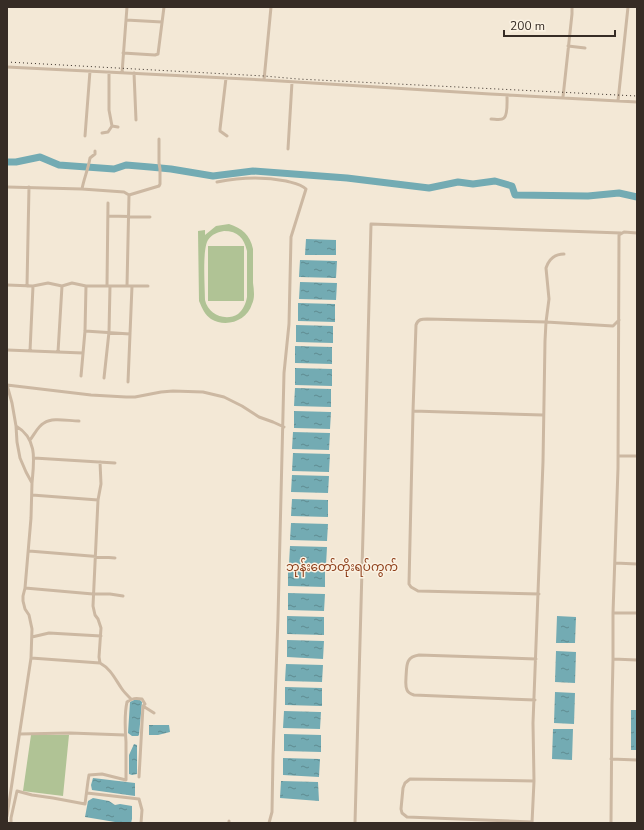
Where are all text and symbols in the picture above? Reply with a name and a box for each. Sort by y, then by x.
scale bar [504,12,615,38]
text: 200 m [510,18,545,34]
district label: ဘုန်းတော်တိုးရပ်ကွက် [286,558,398,577]

